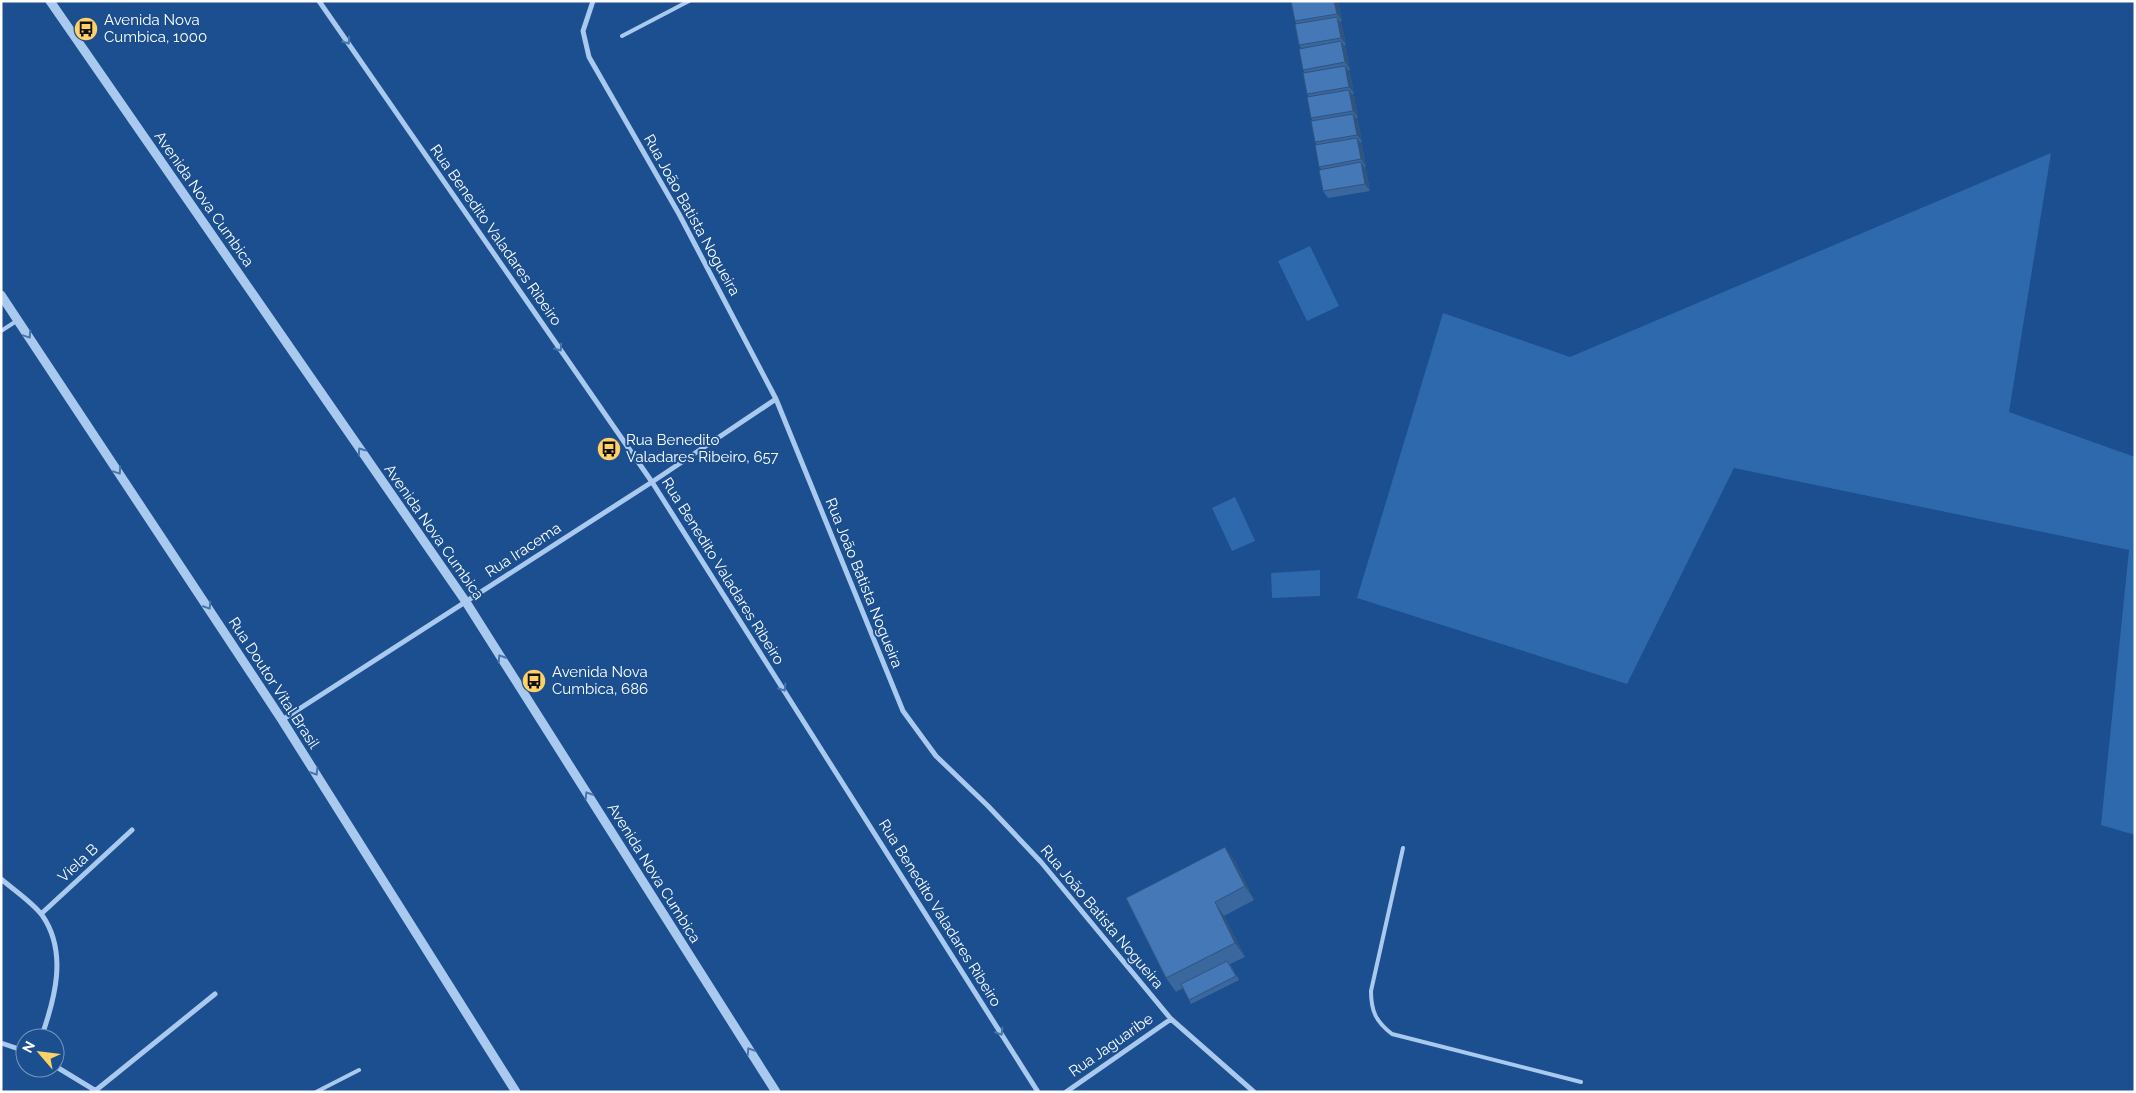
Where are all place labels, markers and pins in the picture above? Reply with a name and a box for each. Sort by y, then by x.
place label: Avenida Nova Cumbica, 1000 [104,11,207,46]
bus stop icon: Avenida Nova Cumbica, 1000 [73,16,99,42]
place label: Rua Benedito Valadares Ribeiro, 657 [626,431,779,466]
bus stop icon: Rua Benedito Valadares Ribeiro, 657 [596,436,622,462]
place label: Avenida Nova Cumbica, 686 [552,663,648,698]
bus stop icon: Avenida Nova Cumbica, 686 [521,668,547,694]

